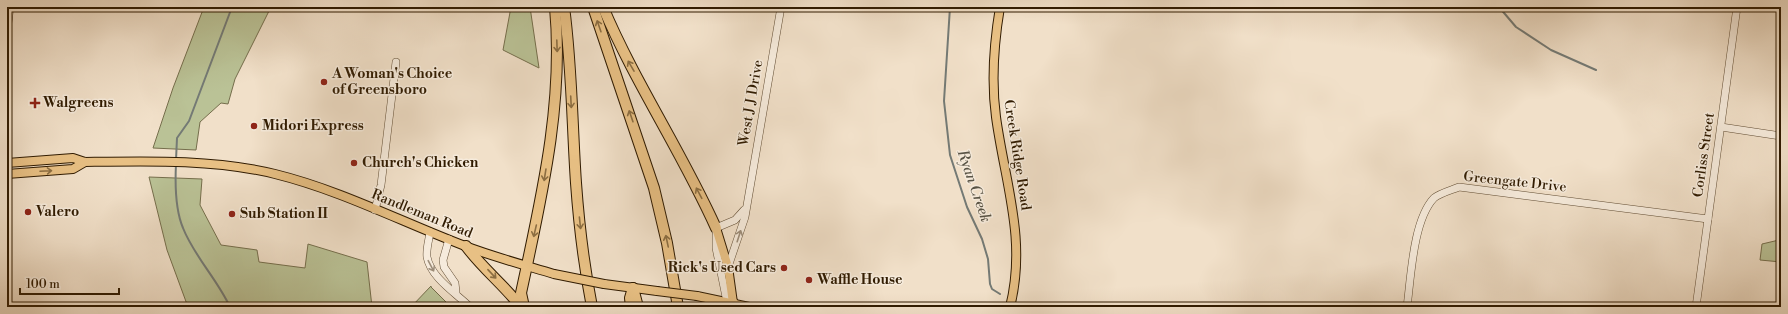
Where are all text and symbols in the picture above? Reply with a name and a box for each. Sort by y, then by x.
one-way arrow [595,20,603,32]
one-way arrow [553,39,560,52]
street label: West J J Drive [734,58,767,149]
one-way arrow [627,60,635,72]
place label: A Woman's Choice of Greensboro [331,65,453,99]
marker: A Woman's Choice of Greensboro [319,77,329,87]
place label: Walgreens [42,94,113,112]
one-way arrow [568,95,575,108]
marker: Walgreens [30,98,40,108]
street label: Creek Ridge Road [999,98,1035,212]
one-way arrow [626,111,634,123]
street label: Corliss Street [1689,111,1719,198]
place label: Midori Express [262,117,364,135]
marker: Midori Express [249,121,259,131]
water label: Ryan Creek [952,146,995,225]
place label: Church's Chicken [362,154,479,172]
marker: Church's Chicken [349,158,359,168]
one-way arrow [39,168,52,175]
one-way arrow [541,168,549,181]
street label: Greengate Drive [1463,168,1567,196]
street label: Randleman Road [369,185,475,243]
one-way arrow [695,187,702,199]
place label: Valero [35,203,79,221]
place label: Sub Station II [240,205,329,223]
marker: Valero [23,207,33,217]
marker: Sub Station II [227,209,237,219]
one-way arrow [576,216,583,229]
one-way arrow [530,225,538,238]
one-way arrow [736,230,743,243]
one-way arrow [662,235,670,248]
place label: Rick's Used Cars [668,259,776,277]
one-way arrow [428,260,436,272]
marker: Rick's Used Cars [779,263,789,273]
one-way arrow [488,269,497,280]
scale bar [20,270,119,296]
place label: Waffle House [816,271,903,289]
marker: Waffle House [804,275,814,285]
text: 100 m [26,277,60,292]

